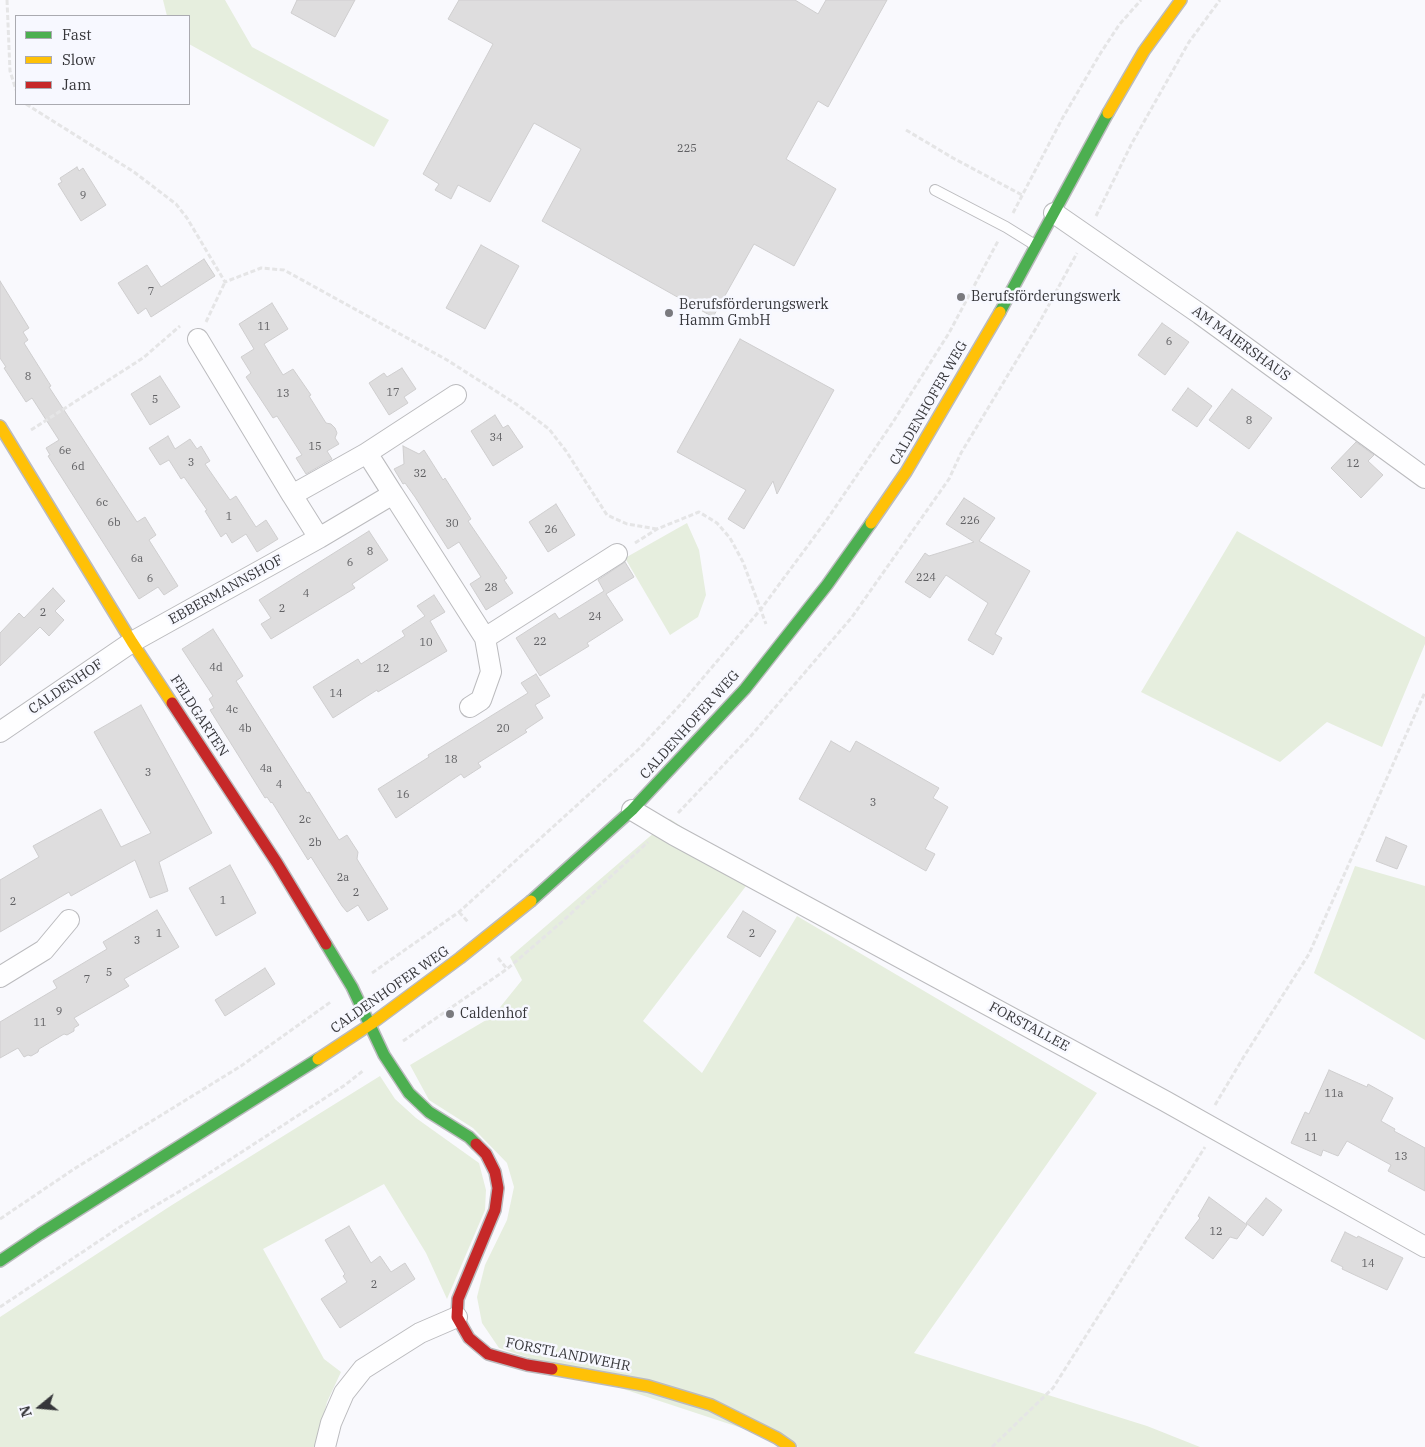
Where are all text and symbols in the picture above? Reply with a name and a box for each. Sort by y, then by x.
legend [15,15,190,105]
text: Fast [62,25,92,44]
text: Slow [62,50,95,69]
text: Jam [62,75,91,94]
house number: 225 [677,142,697,156]
house number: 9 [80,189,86,203]
house number: 7 [148,285,154,299]
place label: Berufsförderungswerk [971,289,1121,305]
marker: Berufsförderungswerk [955,291,967,303]
place label: Berufsförderungswerk Hamm GmbH [679,297,829,330]
street label: AM MAIERSHAUS [1189,303,1293,385]
marker: Berufsförderungswerk Hamm GmbH [663,307,675,319]
house number: 11 [257,320,271,334]
house number: 6 [1166,335,1172,349]
street label: CALDENHOFER WEG [887,338,971,468]
house number: 8 [25,370,31,384]
house number: 17 [386,386,400,400]
house number: 13 [276,387,290,401]
house number: 5 [152,393,158,407]
house number: 8 [1246,414,1252,428]
house number: 34 [489,431,503,445]
house number: 15 [308,440,322,454]
house number: 6e [59,444,71,458]
house number: 3 [188,456,194,470]
house number: 12 [1346,457,1360,471]
house number: 6d [71,460,85,474]
house number: 32 [413,467,427,481]
house number: 6c [96,496,108,510]
house number: 1 [226,510,232,524]
house number: 226 [960,514,980,528]
house number: 6b [107,516,121,530]
house number: 30 [445,517,459,531]
house number: 26 [544,523,558,537]
house number: 8 [367,545,373,559]
house number: 6a [131,552,143,566]
street label: EBBERMANNSHOF [166,552,286,628]
house number: 6 [347,556,353,570]
house number: 224 [916,571,936,585]
house number: 6 [147,572,153,586]
house number: 28 [484,581,498,595]
house number: 4 [303,587,309,601]
house number: 2 [279,602,285,616]
house number: 2 [40,606,46,620]
house number: 24 [588,610,602,624]
house number: 22 [533,635,547,649]
house number: 10 [419,636,433,650]
street label: CALDENHOF [26,656,106,718]
house number: 4d [209,661,223,675]
house number: 12 [376,662,390,676]
street label: CALDENHOFER WEG [637,667,743,783]
street label: FELDGARTEN [166,672,232,760]
house number: 14 [329,687,343,701]
house number: 4c [226,703,238,717]
house number: 4b [238,722,252,736]
house number: 20 [496,722,510,736]
house number: 18 [444,753,458,767]
house number: 4a [260,762,272,776]
house number: 3 [145,766,151,780]
house number: 4 [276,778,282,792]
house number: 16 [396,788,410,802]
house number: 3 [870,796,876,810]
house number: 2c [299,813,311,827]
house number: 2b [308,836,322,850]
house number: 2a [337,871,349,885]
house number: 2 [353,886,359,900]
house number: 1 [220,894,226,908]
house number: 2 [10,895,16,909]
house number: 1 [156,927,162,941]
house number: 2 [749,927,755,941]
house number: 3 [134,934,140,948]
street label: CALDENHOFER WEG [328,943,452,1037]
house number: 5 [106,966,112,980]
house number: 7 [84,973,90,987]
street label: FORSTALLEE [986,999,1072,1055]
house number: 9 [56,1005,62,1019]
place label: Caldenhof [460,1006,527,1022]
marker: Caldenhof [444,1008,456,1020]
house number: 11 [33,1016,47,1030]
house number: 11a [1324,1087,1344,1101]
house number: 11 [1304,1131,1318,1145]
house number: 13 [1394,1150,1408,1164]
house number: 12 [1209,1225,1223,1239]
house number: 14 [1361,1257,1375,1271]
house number: 2 [371,1278,377,1292]
street label: FORSTLANDWEHR [504,1335,632,1375]
north arrow [15,1382,65,1432]
text: N [15,1403,36,1419]

